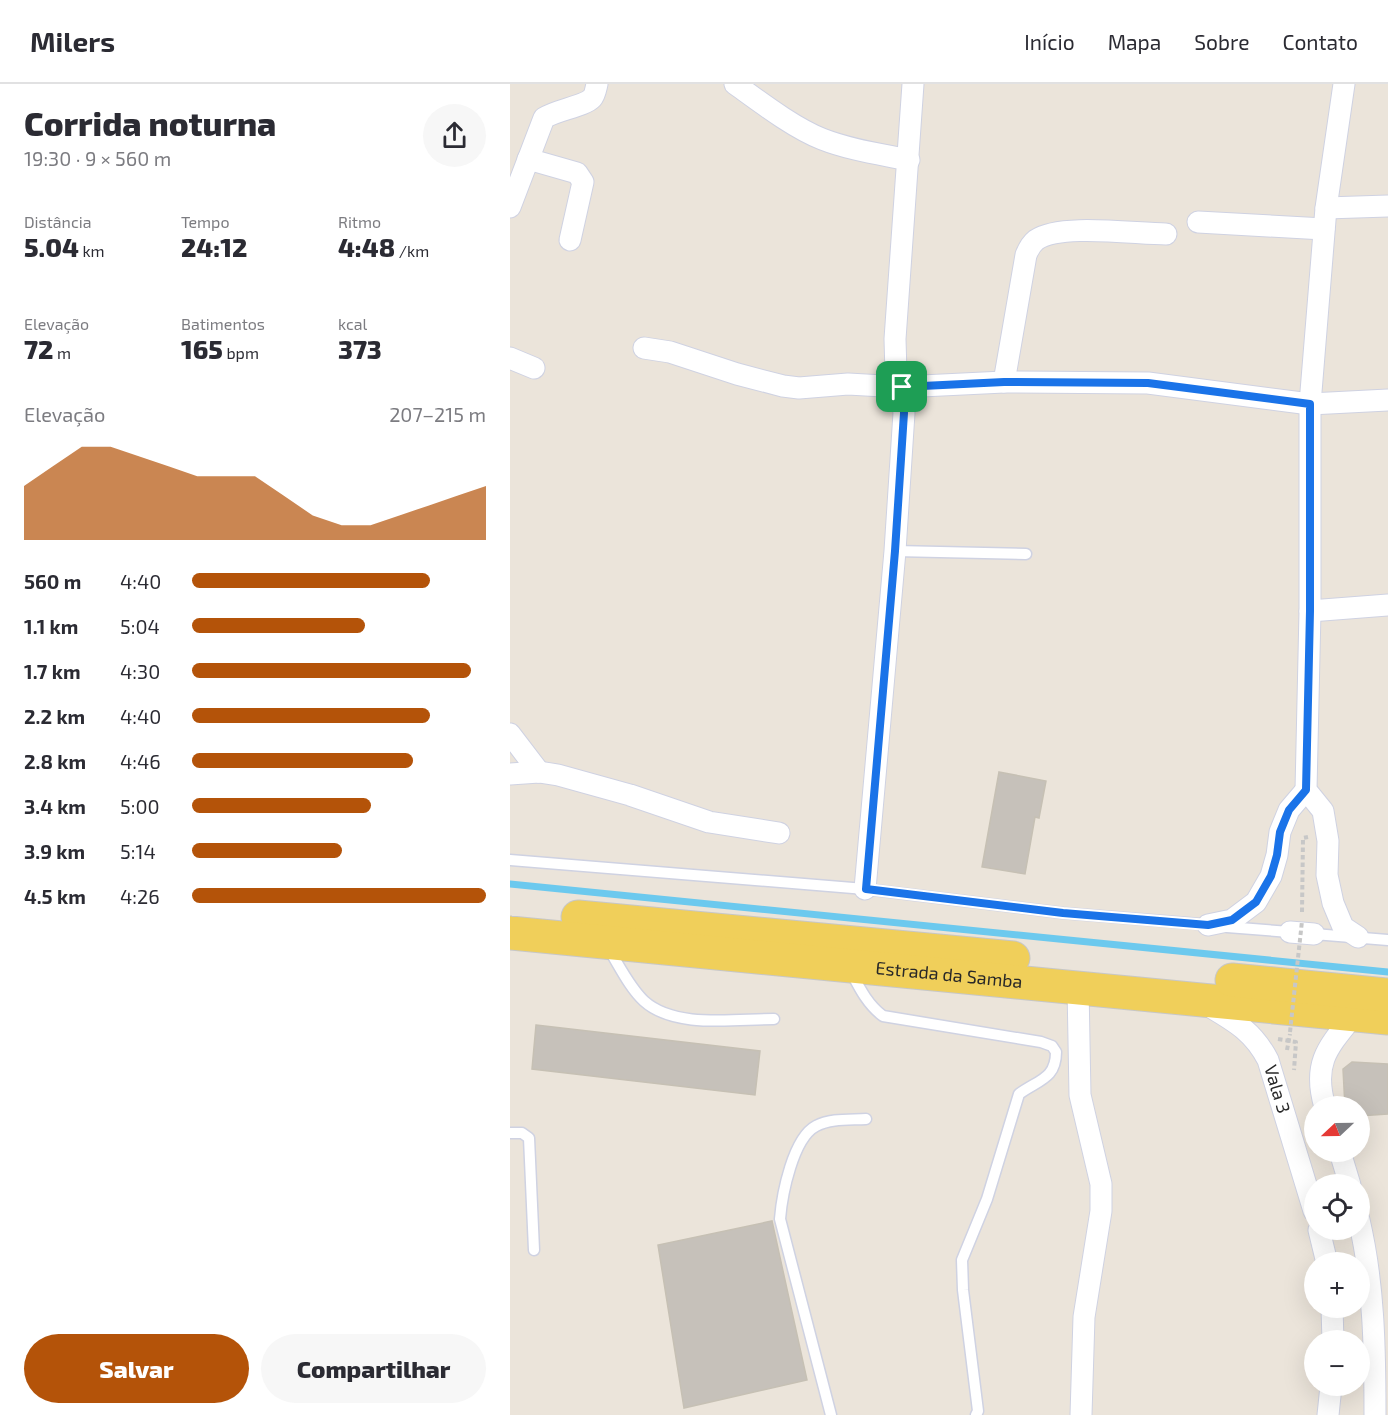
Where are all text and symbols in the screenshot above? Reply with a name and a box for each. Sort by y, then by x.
text: Milers [30,24,115,58]
text: Início [1024,29,1075,54]
text: Mapa [1108,29,1161,54]
text: Sobre [1194,29,1249,54]
text: Contato [1282,29,1358,54]
text: Corrida noturna [24,103,276,143]
button: share [423,104,486,167]
text: 19:30 · 9 × 560 m [24,146,171,170]
text: Distância [24,212,91,231]
text: Tempo [181,212,229,231]
text: Ritmo [338,212,381,231]
text: 5.04 [24,231,79,262]
text: 24:12 [181,231,247,262]
text: 4:48 [338,231,395,262]
text: km [79,241,105,260]
text: /km [395,241,429,260]
text: Elevação [24,314,89,333]
text: Batimentos [181,314,265,333]
text: kcal [338,314,367,333]
text: 72 [24,333,53,364]
text: 165 [181,333,223,364]
text: 373 [338,333,382,364]
text: m [53,343,71,362]
text: bpm [223,343,259,362]
pin [876,361,927,412]
icon: arrive [885,370,918,403]
text: Elevação [24,402,105,426]
text: 207–215 m [389,402,486,426]
text: 560 m [24,569,81,593]
text: 4:40 [120,569,161,593]
text: 1.1 km [24,614,78,638]
text: 5:04 [120,614,160,638]
text: 1.7 km [24,659,81,683]
text: 4:30 [120,659,160,683]
text: 2.2 km [24,704,85,728]
text: 4:40 [120,704,161,728]
text: 2.8 km [24,749,86,773]
text: 4:46 [120,749,161,773]
text: 3.4 km [24,794,86,818]
text: 5:00 [120,794,160,818]
text: 3.9 km [24,839,85,863]
text: 5:14 [120,839,156,863]
text: 4.5 km [24,884,86,908]
text: 4:26 [120,884,160,908]
street label: Estrada da Samba [875,956,1024,992]
street label: Vala 3 [1260,1062,1296,1116]
north arrow [1304,1096,1370,1162]
map controls [1304,1096,1370,1396]
button: locate [1304,1174,1370,1240]
button: + [1304,1252,1370,1318]
button: − [1304,1330,1370,1396]
button: Salvar [24,1334,249,1403]
button: Compartilhar [261,1334,486,1403]

